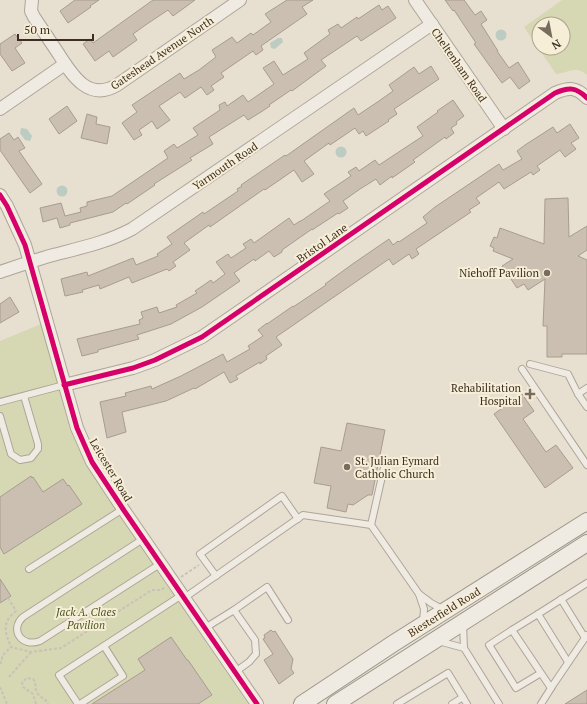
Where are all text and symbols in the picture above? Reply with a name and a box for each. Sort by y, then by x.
street label: Gateshead Avenue North [108,13,217,93]
scale bar [18,16,93,42]
north arrow [531,16,571,56]
text: 50 m [24,22,51,37]
street label: Cheltenham Road [428,25,490,105]
text: N [548,36,564,53]
street label: Yarmouth Road [190,139,260,193]
street label: Bristol Lane [294,220,351,266]
place label: Niehoff Pavilion [459,266,539,280]
marker: Niehoff Pavilion [542,268,552,278]
place label: Rehabilitation Hospital [451,381,521,408]
marker: Rehabilitation Hospital [524,388,536,400]
street label: Leicester Road [87,436,135,504]
place label: St. Julian Eymard Catholic Church [355,454,439,481]
marker: St. Julian Eymard Catholic Church [342,462,352,472]
street label: Biesterfield Road [405,584,483,640]
park label: Jack A. Claes Pavilion [55,605,116,632]

